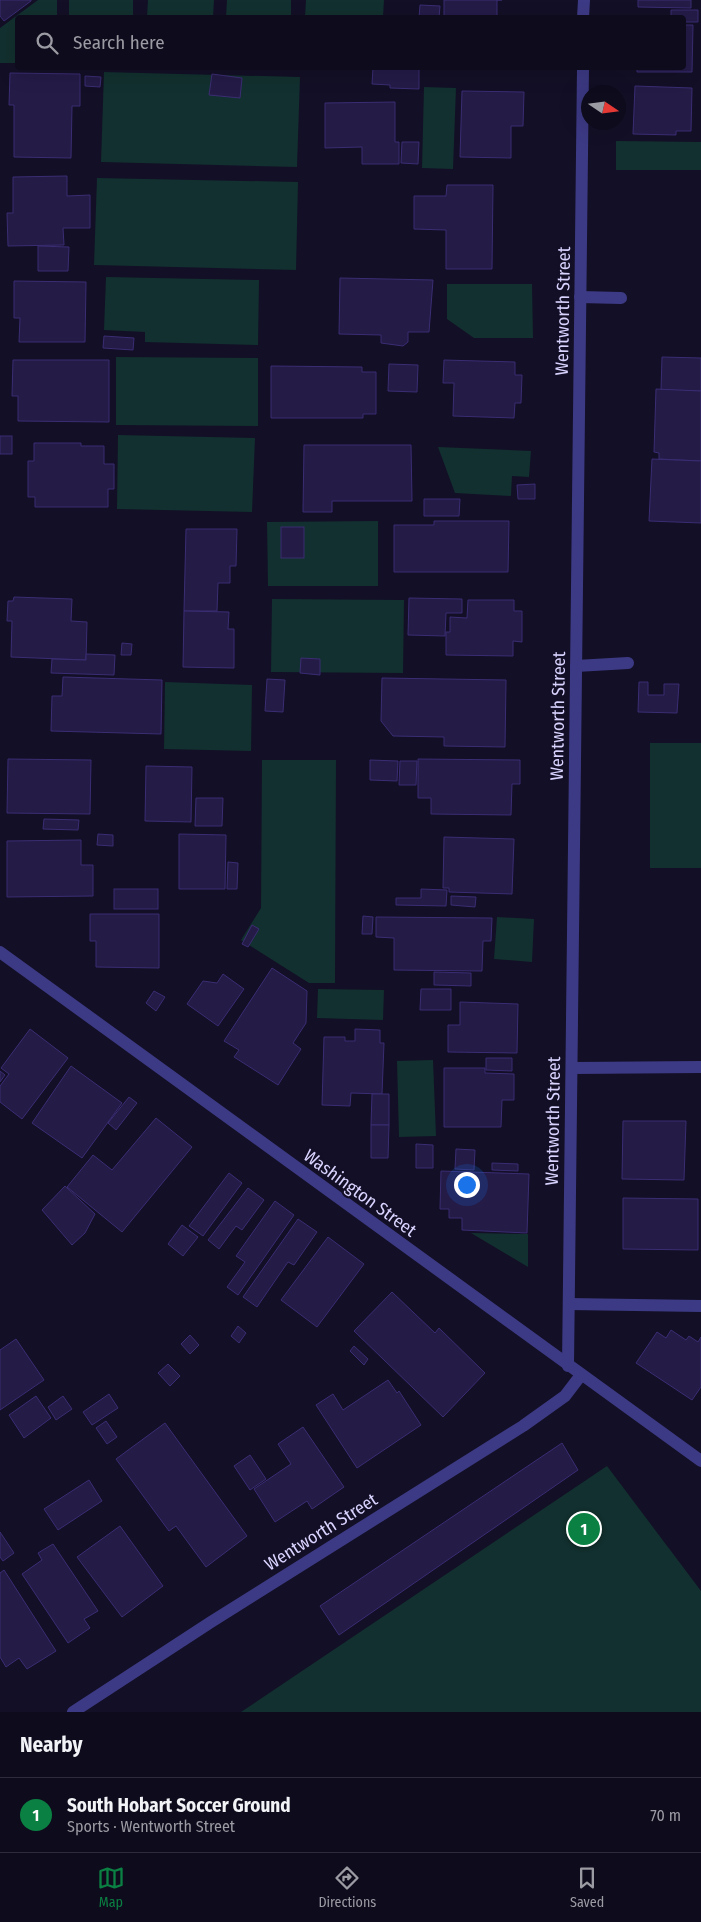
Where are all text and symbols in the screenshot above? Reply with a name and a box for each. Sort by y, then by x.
search box [15,15,686,70]
icon: search [33,29,61,57]
text: Search here [73,31,165,54]
north arrow [581,85,626,130]
street label: Wentworth Street [551,246,575,376]
street label: Wentworth Street [546,651,570,781]
street label: Wentworth Street [541,1056,565,1186]
street label: Washington Street [299,1145,421,1241]
your location [454,1172,480,1198]
street label: Wentworth Street [260,1488,382,1576]
pin: 1 [568,1510,600,1548]
text: Nearby [20,1732,82,1758]
text: South Hobart Soccer Ground [67,1794,291,1817]
text: 1 [33,1806,39,1825]
text: 70 m [650,1806,681,1825]
text: Sports · Wentworth Street [67,1817,235,1836]
tab: Map [97,1864,125,1911]
tab: Directions [318,1864,376,1911]
tab: Saved [570,1864,604,1911]

